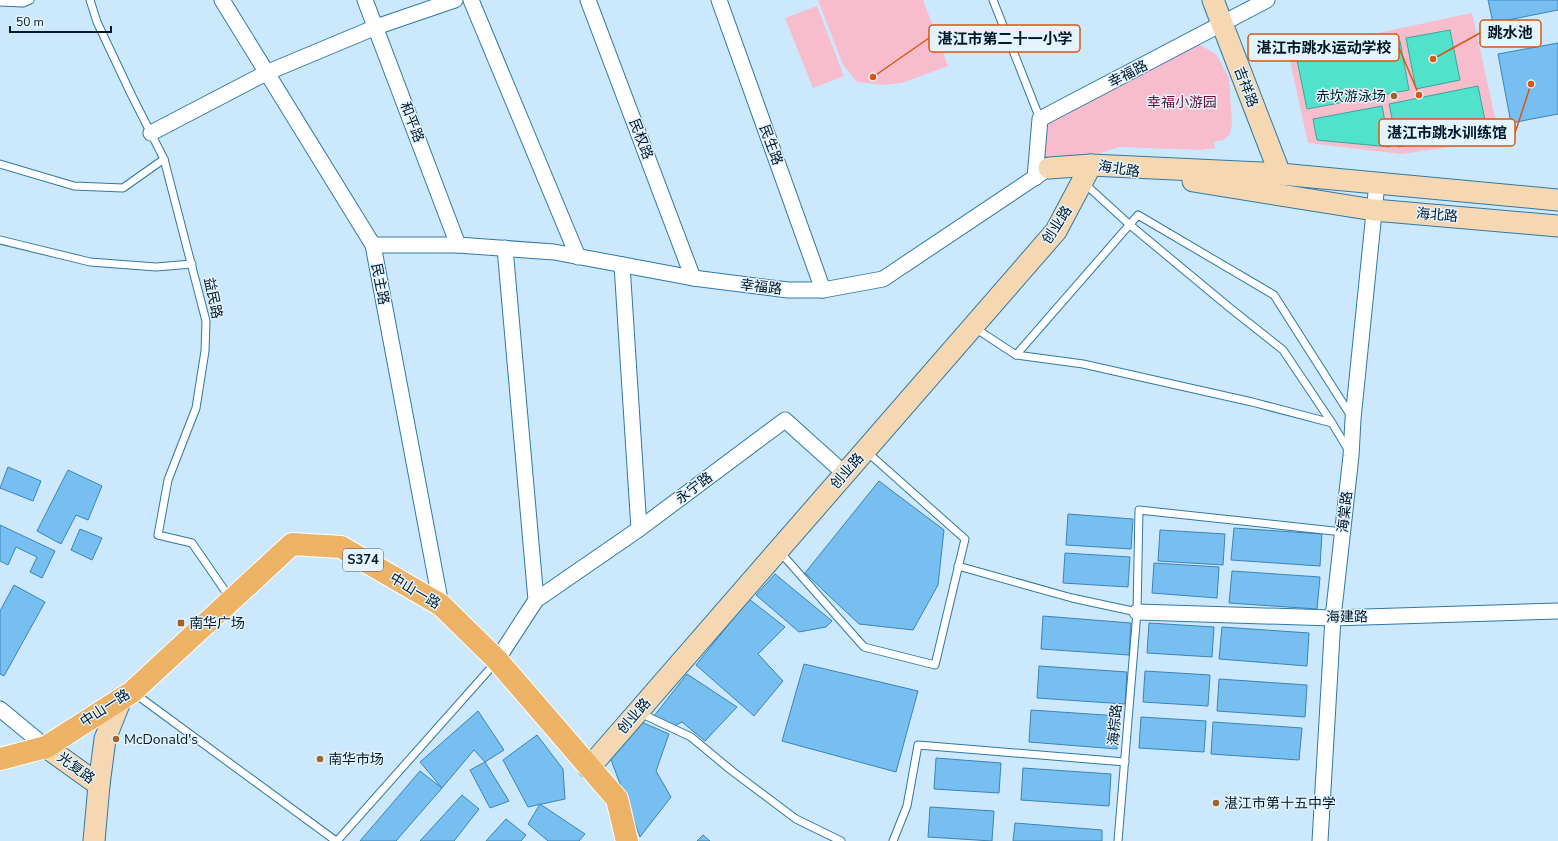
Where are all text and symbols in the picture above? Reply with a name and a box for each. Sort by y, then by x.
scale bar [10,8,111,34]
text: 50 m [16,14,44,30]
callout: 跳水池 [1480,20,1541,47]
text: 跳水池 [1487,23,1533,43]
callout: 湛江市第二十一小学 [929,25,1080,52]
text: 湛江市第二十一小学 [937,29,1073,49]
callout: 湛江市跳水运动学校 [1248,34,1399,61]
text: 湛江市跳水运动学校 [1256,38,1392,58]
street label: 幸福路 [1105,56,1151,92]
street label: 吉祥路 [1230,64,1262,110]
place label: 赤坎游泳场 [1316,87,1386,106]
marker: 赤坎游泳场 [1389,91,1399,101]
park label: 幸福小游园 [1147,93,1217,112]
street label: 和平路 [396,99,428,145]
street label: 民权路 [625,116,657,162]
callout: 湛江市跳水训练馆 [1379,119,1515,146]
street label: 民生路 [755,122,787,168]
text: 湛江市跳水训练馆 [1387,123,1507,143]
street label: 海北路 [1097,156,1141,182]
street label: 创业路 [1038,202,1076,248]
street label: 海北路 [1415,204,1459,226]
street label: 民主路 [367,262,393,306]
street label: 益民路 [199,275,227,321]
street label: 幸福路 [739,275,783,299]
street label: 创业路 [826,449,868,493]
street label: 永宁路 [672,468,716,508]
street label: 海棠路 [1333,490,1357,534]
road number: S374 [343,549,383,571]
street label: 中山一路 [386,568,444,614]
street label: 海建路 [1326,607,1368,627]
place label: 南华广场 [189,614,245,633]
marker: 南华广场 [176,618,186,628]
street label: 中山一路 [76,685,134,731]
street label: 创业路 [613,694,655,738]
street label: 海棕路 [1104,703,1126,747]
place label: McDonald's [124,730,198,749]
marker: McDonald's [111,734,121,744]
street label: 光复路 [53,748,99,788]
place label: 南华市场 [328,750,384,769]
marker: 南华市场 [315,754,325,764]
place label: 湛江市第十五中学 [1224,794,1336,813]
marker: 湛江市第十五中学 [1211,798,1221,808]

